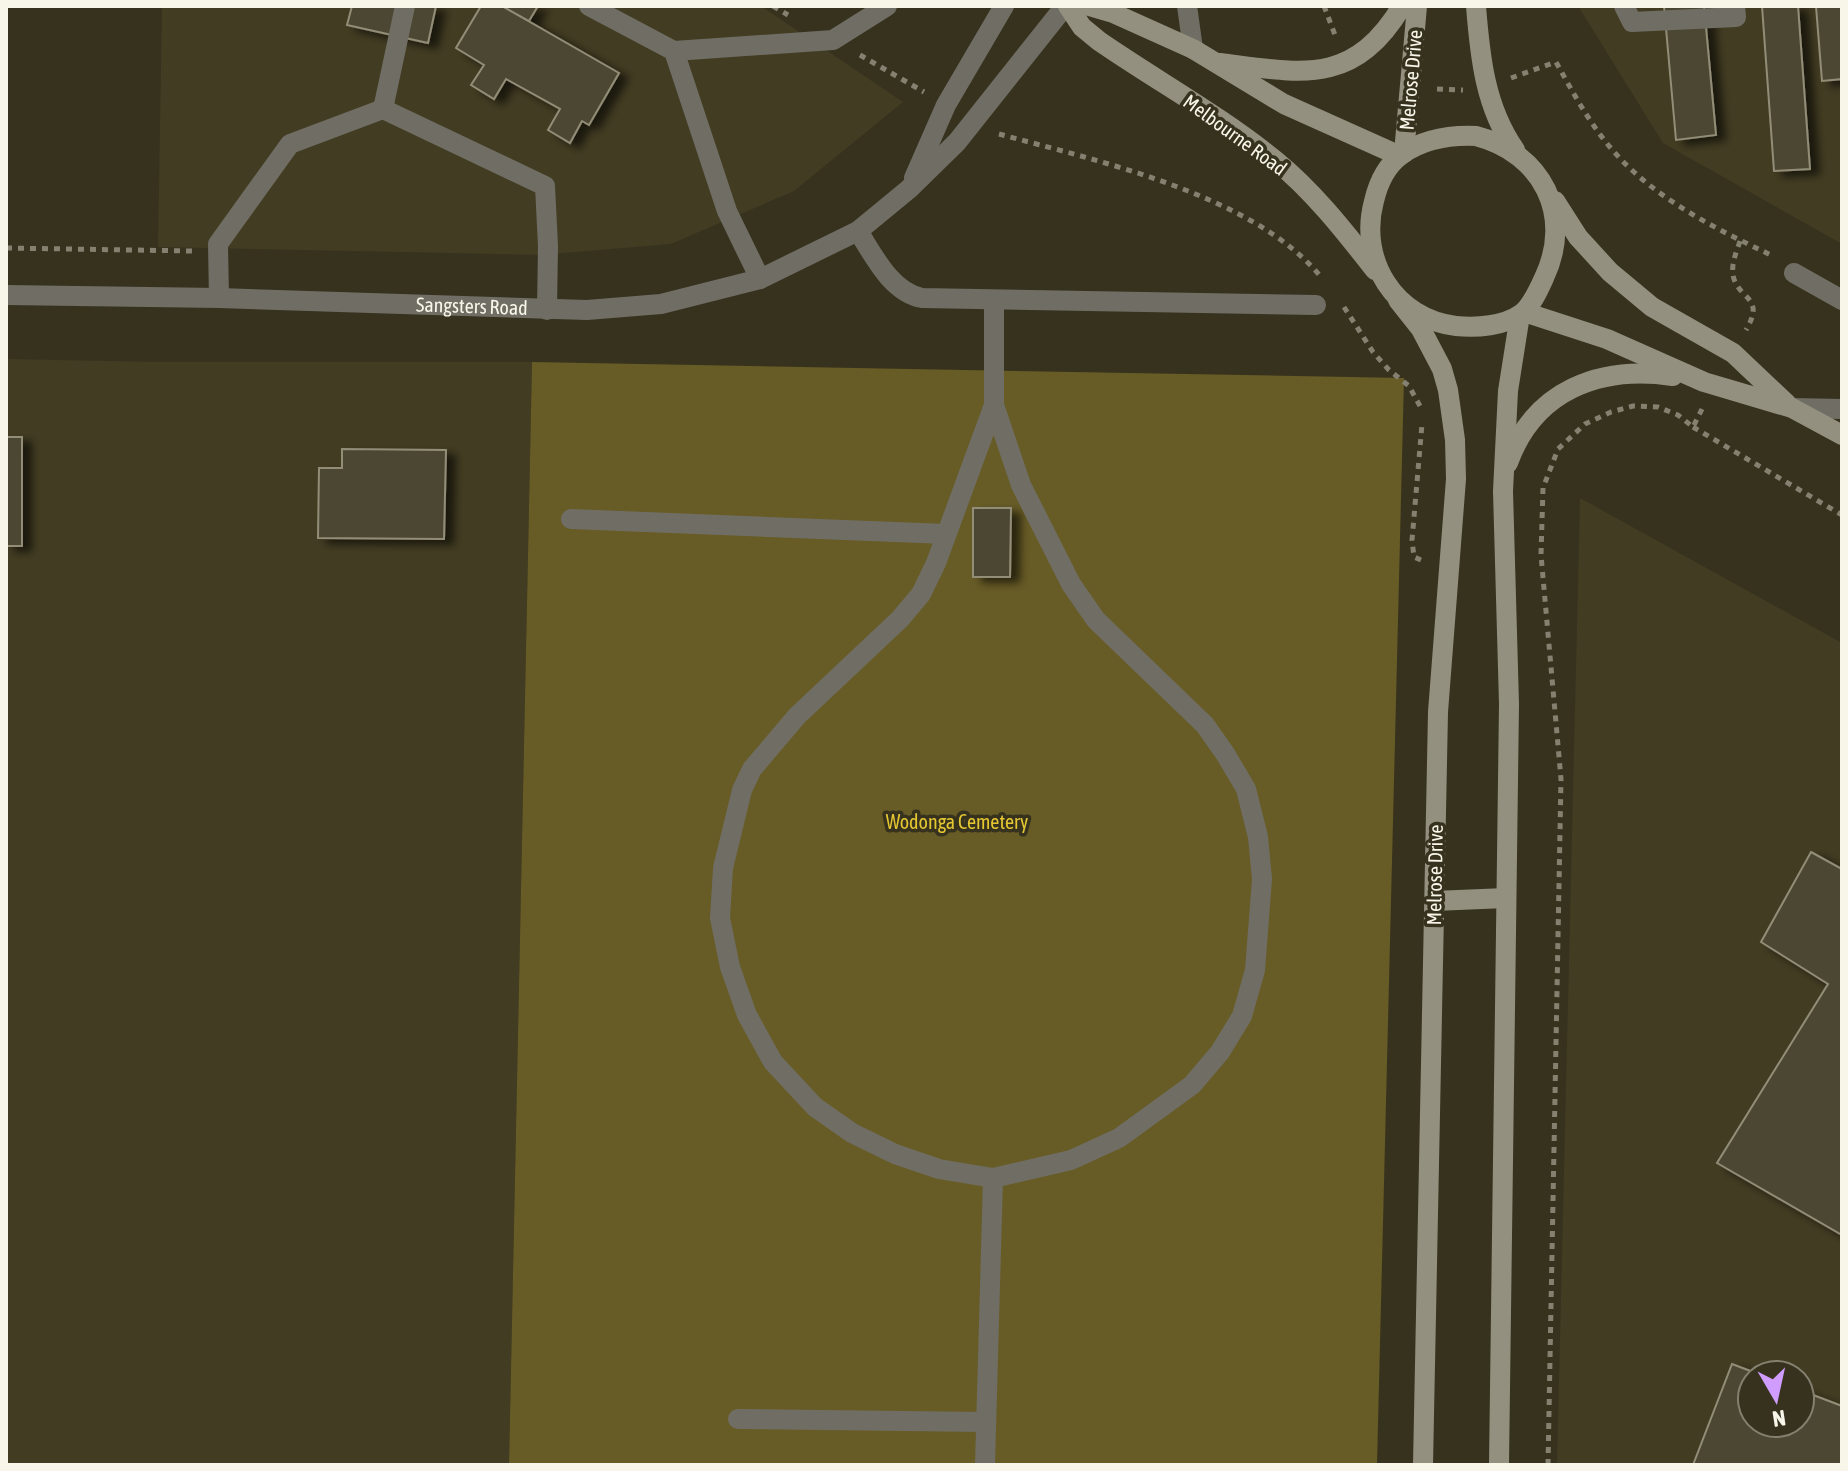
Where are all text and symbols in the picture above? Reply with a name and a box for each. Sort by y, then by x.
street label: Melrose Drive [1395,29,1426,131]
street label: Melbourne Road [1179,89,1291,180]
street label: Sangsters Road [416,292,528,319]
park label: Wodonga Cemetery [886,810,1028,833]
street label: Melrose Drive [1422,824,1447,926]
north arrow [1736,1359,1816,1439]
text: N [1771,1405,1788,1433]

